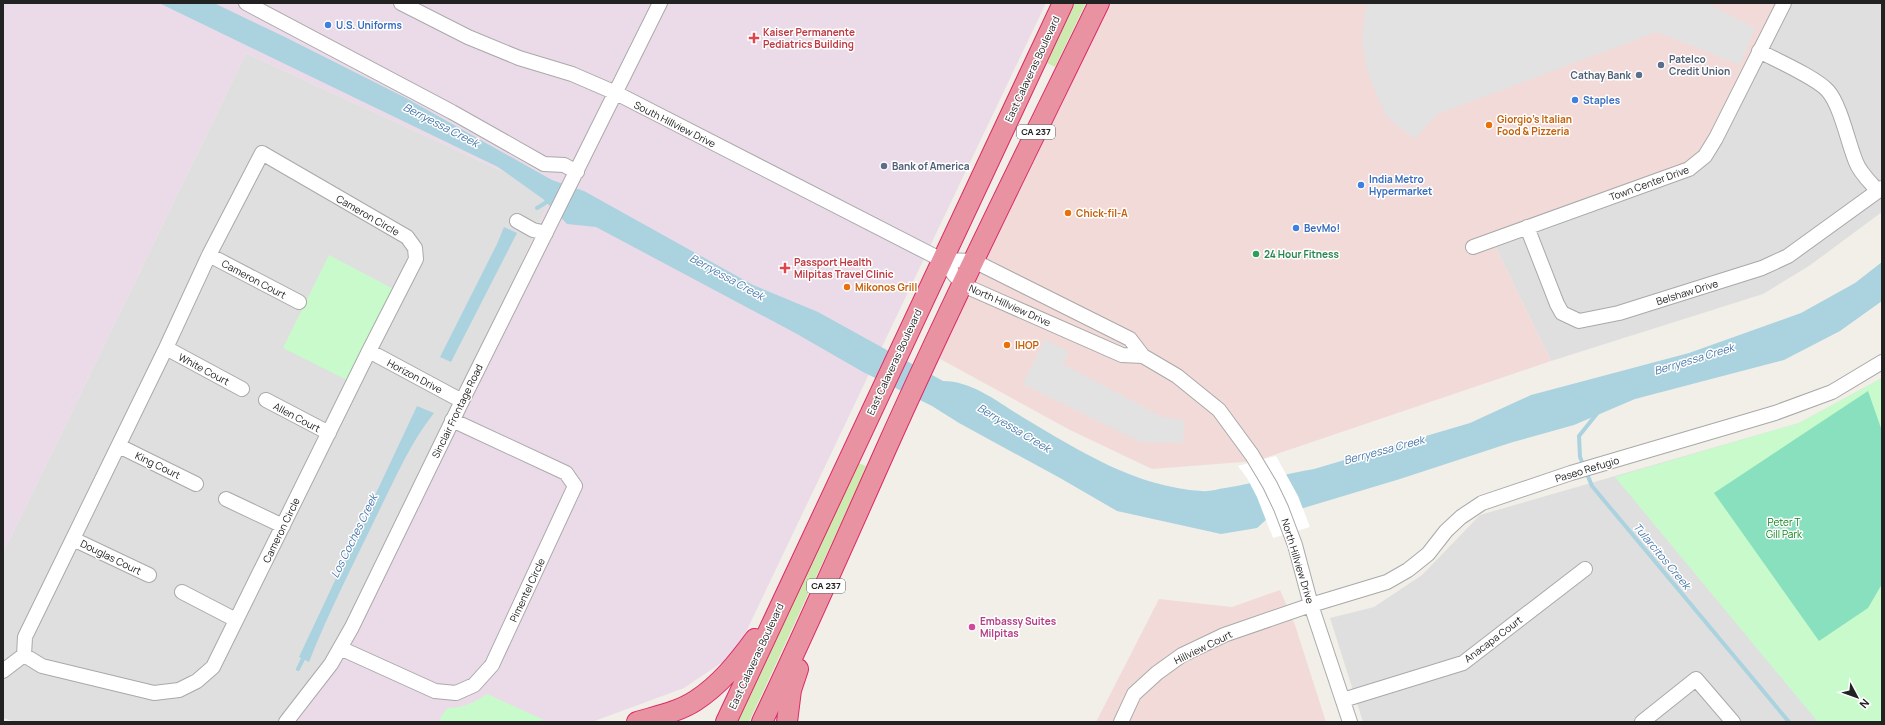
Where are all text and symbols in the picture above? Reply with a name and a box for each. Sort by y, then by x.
street label: East Calaveras Boulevard [1001,14,1063,124]
place label: U.S. Uniforms [336,18,402,32]
marker: U.S. Uniforms [323,20,333,30]
place label: Kaiser Permanente Pediatrics Building [763,25,855,51]
marker: Kaiser Permanente Pediatrics Building [748,32,760,44]
place label: Patelco Credit Union [1669,52,1730,78]
marker: Patelco Credit Union [1656,60,1666,70]
place label: Cathay Bank [1571,68,1632,82]
marker: Cathay Bank [1634,70,1644,80]
place label: Staples [1583,93,1621,107]
marker: Staples [1570,95,1580,105]
street label: South Hillview Drive [632,97,718,151]
water label: Berryessa Creek [401,99,483,151]
place label: Giorgio's Italian Food & Pizzeria [1497,112,1572,138]
marker: Giorgio's Italian Food & Pizzeria [1484,120,1494,130]
road number: CA 237 [1017,125,1055,139]
place label: Bank of America [892,159,970,173]
marker: Bank of America [879,161,889,171]
street label: Town Center Drive [1607,162,1691,204]
place label: India Metro Hypermarket [1369,172,1432,198]
marker: India Metro Hypermarket [1356,180,1366,190]
street label: Cameron Circle [334,191,402,239]
place label: Chick-fil-A [1076,206,1128,220]
marker: Chick-fil-A [1063,208,1073,218]
place label: BevMo! [1304,221,1340,235]
marker: BevMo! [1291,223,1301,233]
place label: 24 Hour Fitness [1264,247,1339,261]
marker: 24 Hour Fitness [1251,249,1261,259]
water label: Berryessa Creek [687,250,768,304]
place label: Passport Health Milpitas Travel Clinic [794,255,894,281]
street label: Cameron Court [219,256,289,302]
marker: Passport Health Milpitas Travel Clinic [779,262,791,274]
street label: Belshaw Drive [1654,276,1720,308]
place label: Mikonos Grill [855,280,917,294]
street label: North Hillview Drive [967,281,1053,329]
marker: Mikonos Grill [842,282,852,292]
street label: East Calaveras Boulevard [863,307,925,417]
place label: IHOP [1015,338,1040,352]
water label: Berryessa Creek [1652,339,1737,378]
marker: IHOP [1002,340,1012,350]
street label: White Court [176,350,232,388]
street label: Horizon Drive [385,356,445,397]
street label: Sinclair Frontage Road [428,362,486,460]
street label: Allen Court [271,399,323,435]
water label: Berryessa Creek [975,400,1055,456]
water label: Berryessa Creek [1342,431,1427,467]
street label: King Court [133,448,183,482]
street label: Paseo Refugio [1553,453,1621,485]
water label: Los Coches Creek [327,490,381,580]
street label: Cameron Circle [259,495,303,565]
park label: Peter T Gill Park [1766,515,1803,541]
street label: North Hillview Drive [1278,517,1318,605]
water label: Tularcitos Creek [1630,519,1696,593]
street label: Douglas Court [78,536,144,578]
street label: Pimentel Circle [506,556,548,624]
road number: CA 237 [807,579,845,593]
street label: East Calaveras Boulevard [725,601,787,711]
street label: Anacapa Court [1461,613,1525,665]
place label: Embassy Suites Milpitas [980,614,1057,640]
marker: Embassy Suites Milpitas [967,622,977,632]
street label: Hillview Court [1172,627,1234,667]
north arrow [1837,677,1877,717]
text: N [1857,696,1873,712]

